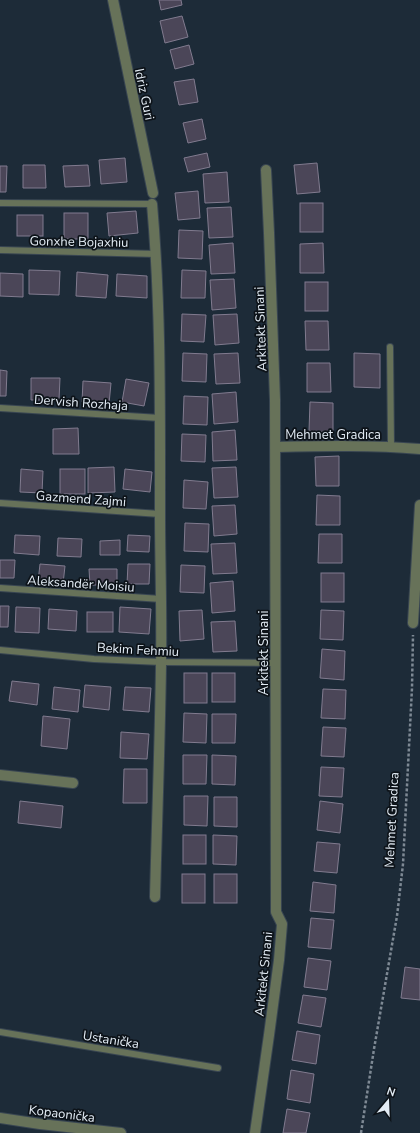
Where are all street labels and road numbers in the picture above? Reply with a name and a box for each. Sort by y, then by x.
street label: Idriz Guri [130,67,158,122]
street label: Gonxhe Bojaxhiu [29,232,129,252]
street label: Arkitekt Sinani [251,286,271,372]
street label: Dervish Rozhaja [33,391,129,415]
street label: Mehmet Gradica [285,426,381,444]
street label: Gazmend Zajmi [35,487,127,511]
street label: Aleksandër Moisiu [27,571,135,597]
street label: Arkitekt Sinani [255,611,273,695]
street label: Bekim Fehmiu [96,639,180,661]
street label: Mehmet Gradica [381,772,403,868]
street label: Arkitekt Sinani [251,931,277,1017]
street label: Ustanička [81,1027,140,1053]
street label: Kopaonička [28,1101,96,1127]

